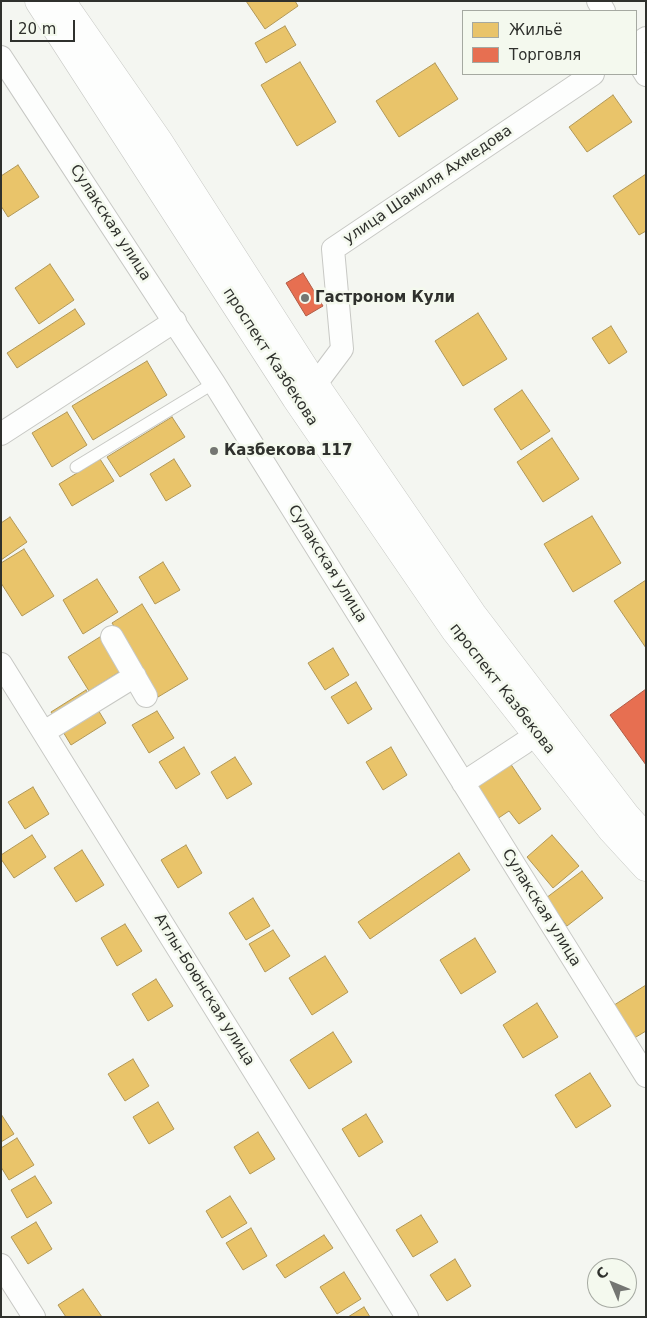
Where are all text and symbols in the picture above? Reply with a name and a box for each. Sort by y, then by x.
scale bar [12,10,78,42]
legend [462,10,637,75]
text: 20 m [18,20,56,38]
text: Жильё [509,21,563,39]
text: Торговля [509,46,581,64]
street label: улица Шамиля Ахмедова [340,122,516,248]
street label: Сулакская улица [66,161,154,285]
street label: проспект Казбекова [219,285,321,429]
place label: Гастроном Кули [315,289,455,307]
marker: Гастроном Кули [299,292,311,304]
place label: Казбекова 117 [224,442,352,460]
marker: Казбекова 117 [208,445,220,457]
street label: Сулакская улица [284,502,370,626]
street label: проспект Казбекова [445,620,559,758]
street label: Сулакская улица [498,846,584,970]
street label: Атлы-Боюнская улица [150,911,258,1069]
north arrow [587,1258,637,1308]
text: С [593,1264,611,1282]

